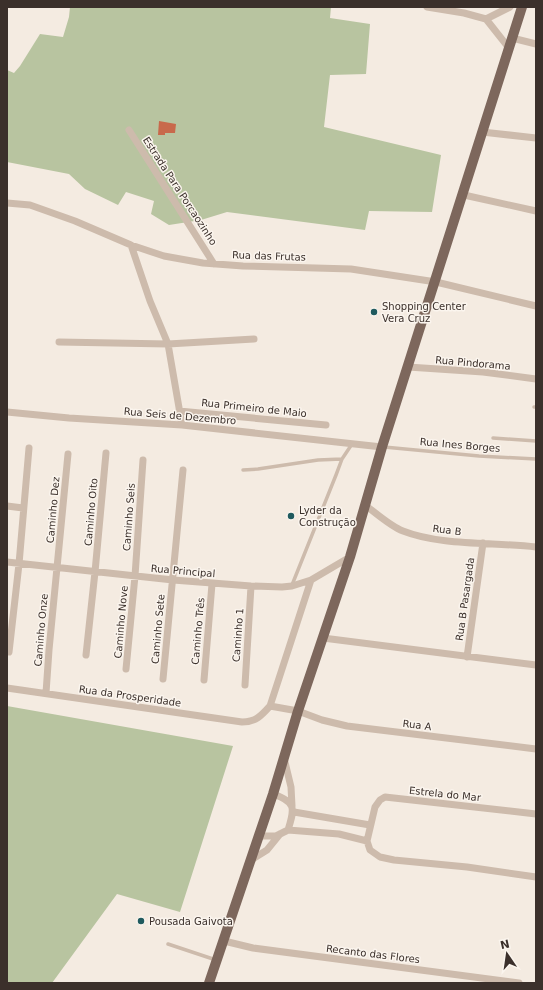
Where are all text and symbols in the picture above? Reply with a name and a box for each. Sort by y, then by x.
street label: Estrada Para Porcaozinho [141,135,219,247]
street label: Rua das Frutas [232,249,306,263]
place label: Shopping Center Vera Cruz [382,301,467,324]
marker: Shopping Center Vera Cruz [369,307,379,317]
street label: Rua Pindorama [435,354,511,372]
street label: Rua Primeiro de Maio [201,397,307,419]
street label: Rua Seis de Dezembro [123,406,237,426]
street label: Rua Ines Borges [419,436,501,454]
street label: Caminho Dez [45,476,61,544]
street label: Caminho Oito [83,478,99,546]
street label: Caminho Seis [121,483,137,551]
place label: Lyder da Construção [299,505,356,528]
marker: Lyder da Construção [286,511,296,521]
street label: Rua B [432,523,462,537]
street label: Rua B Pasargada [454,557,476,641]
street label: Rua Principal [150,563,216,579]
street label: Caminho Nove [112,585,130,659]
street label: Caminho Onze [32,593,50,667]
street label: Caminho Sete [149,594,167,664]
street label: Caminho Três [190,597,206,665]
street label: Caminho 1 [231,608,245,662]
street label: Rua da Prosperidade [78,683,182,709]
street label: Rua A [402,718,432,732]
street label: Estrela do Mar [409,785,482,803]
marker: Pousada Gaivota [136,916,146,926]
place label: Pousada Gaivota [149,916,233,927]
north arrow [487,934,527,974]
text: N [499,937,511,952]
street label: Recanto das Flores [325,943,421,965]

